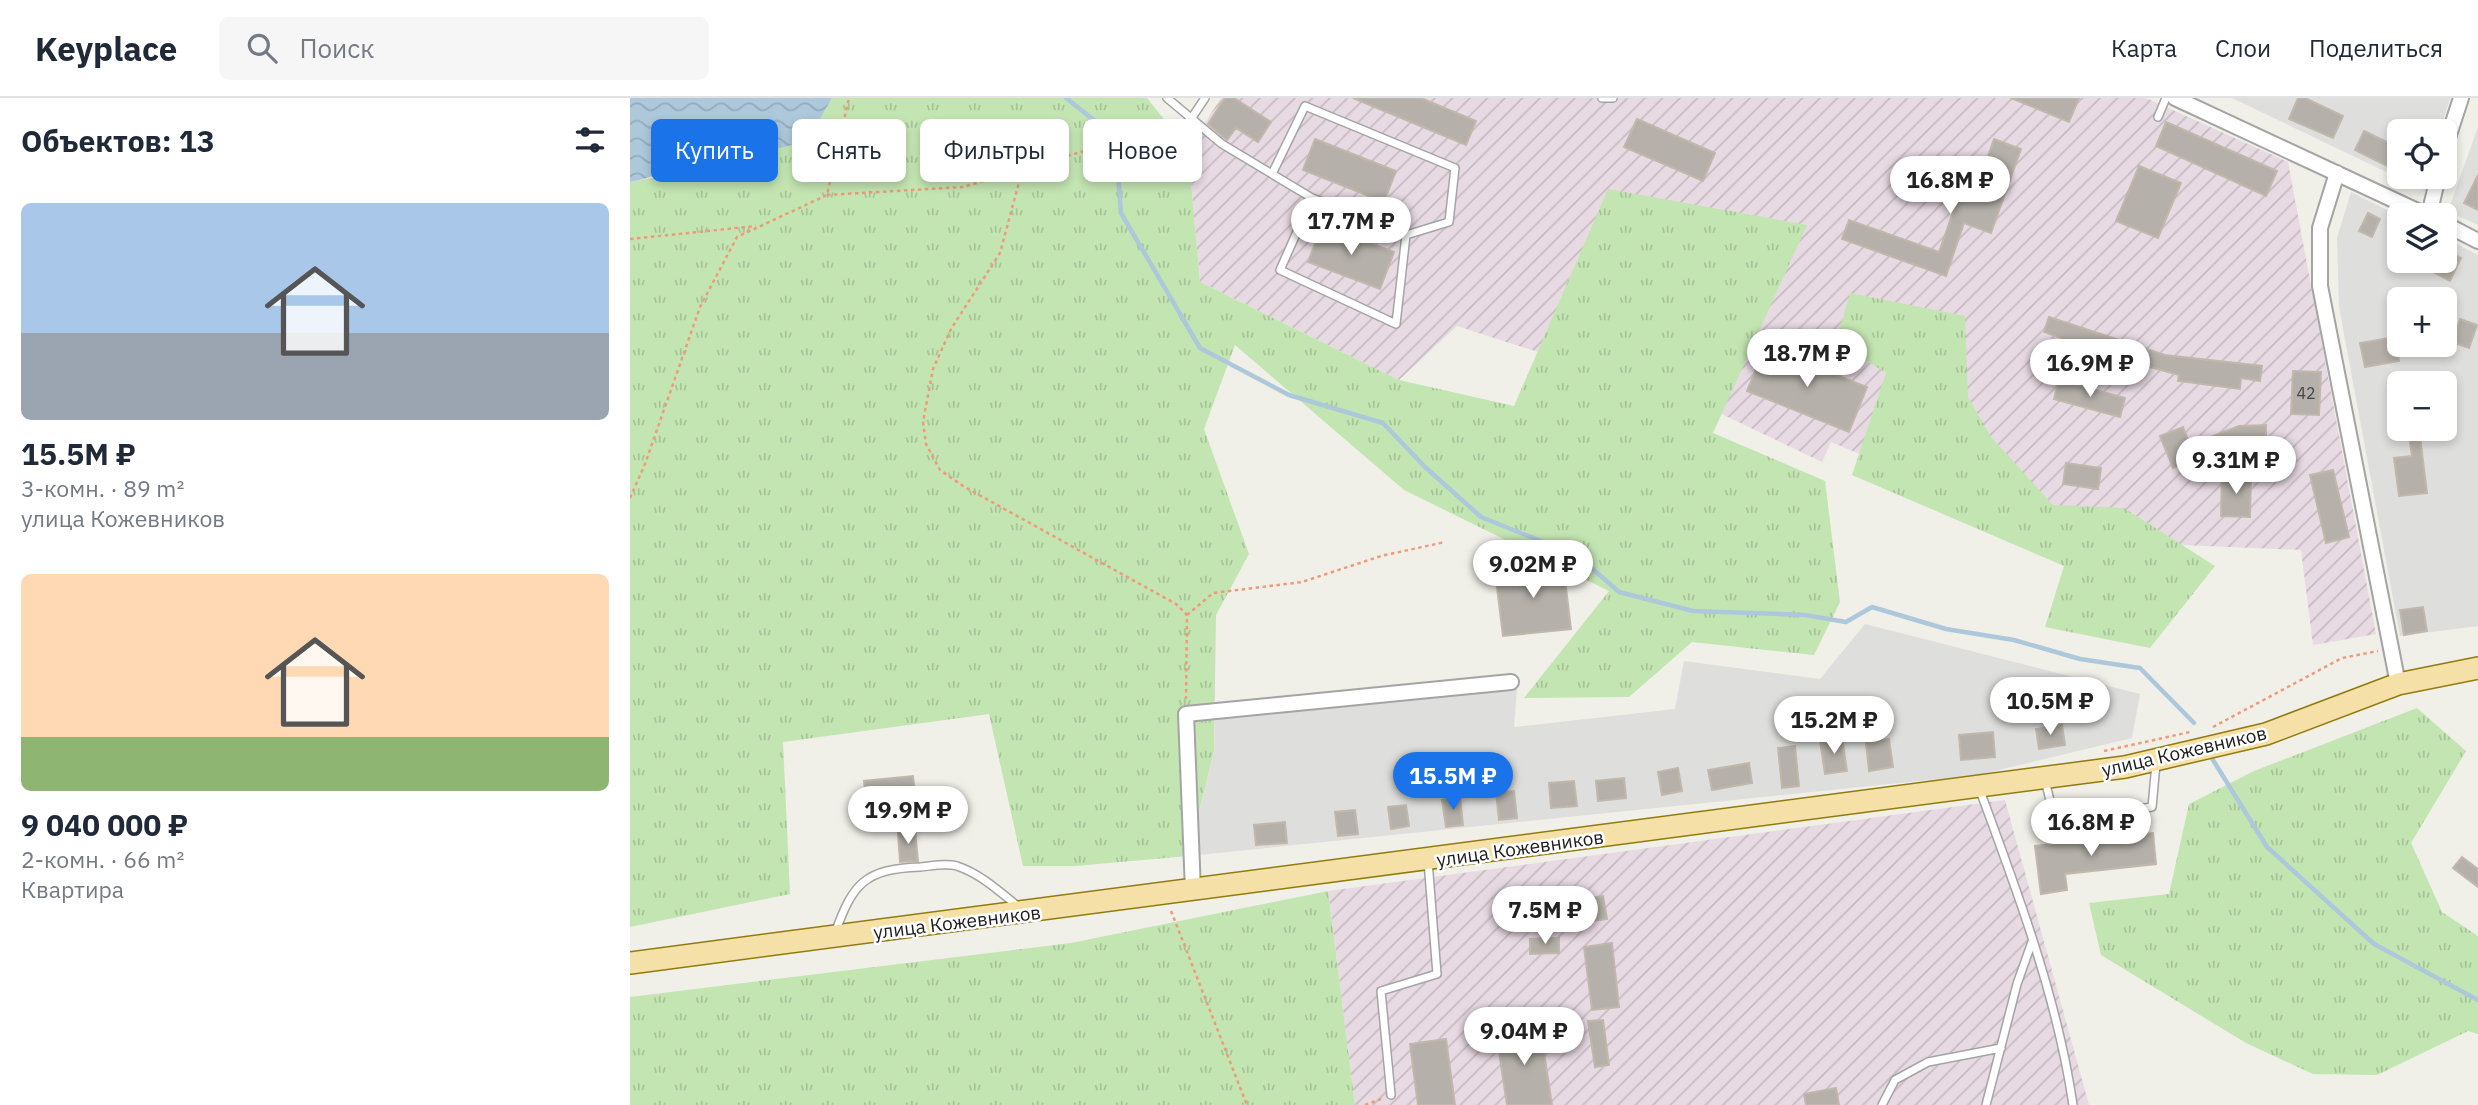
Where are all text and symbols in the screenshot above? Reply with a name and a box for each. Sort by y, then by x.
search box [219,17,709,80]
text: Keyplace [35,27,177,70]
icon: search [243,29,281,67]
text: Поиск [299,31,375,65]
text: Карта [2111,32,2177,64]
text: Слои [2215,32,2271,64]
text: Поделиться [2309,32,2443,64]
chip: Купить [651,119,778,182]
chip: Снять [792,119,906,182]
chip: Фильтры [920,119,1069,182]
chip: Новое [1083,119,1202,182]
map controls [2387,119,2457,441]
button: locate [2387,119,2457,189]
text: Объектов: 13 [21,121,215,160]
icon: filters [571,121,609,159]
pin: 16.8M ₽ [1885,156,2015,216]
text: 16.8M ₽ [1906,164,1994,194]
pin: 17.7M ₽ [1286,198,1416,257]
button: layers [2387,203,2457,273]
text: 17.7M ₽ [1307,205,1395,235]
icon: home [252,248,378,374]
button: + [2387,287,2457,357]
pin: 18.7M ₽ [1742,330,1872,389]
text: 18.7M ₽ [1763,337,1851,367]
pin: 16.9M ₽ [2025,340,2155,399]
text: 16.9M ₽ [2046,347,2134,377]
button: − [2387,371,2457,441]
house number: 42 [2296,383,2316,403]
text: 15.5M ₽ [21,434,136,473]
pin: 9.31M ₽ [2171,436,2301,496]
text: 9.31M ₽ [2192,444,2280,474]
text: 3-комн. · 89 m² [21,473,184,503]
text: улица Кожевников [21,503,225,533]
pin: 9.02M ₽ [1468,540,1598,600]
text: 9.02M ₽ [1489,548,1577,578]
icon: home [252,619,378,745]
pin: 10.5M ₽ [1985,678,2115,737]
text: 10.5M ₽ [2006,685,2094,715]
pin: 15.2M ₽ [1769,696,1899,756]
text: 15.2M ₽ [1790,704,1878,734]
street label: улица Кожевников [2099,720,2269,782]
pin: 15.5M ₽ [1388,752,1518,812]
text: 15.5M ₽ [1409,760,1497,790]
pin: 19.9M ₽ [843,786,973,846]
text: 19.9M ₽ [864,794,952,824]
pin: 16.8M ₽ [2026,798,2156,858]
text: 9 040 000 ₽ [21,805,188,844]
text: 16.8M ₽ [2047,806,2135,836]
street label: улица Кожевников [1435,824,1605,872]
text: 2-комн. · 66 m² [21,844,184,874]
text: Квартира [21,874,124,904]
pin: 7.5M ₽ [1488,886,1602,946]
text: 7.5M ₽ [1508,894,1582,924]
street label: улица Кожевников [872,900,1042,944]
pin: 9.04M ₽ [1459,1007,1589,1067]
text: 9.04M ₽ [1480,1015,1568,1045]

